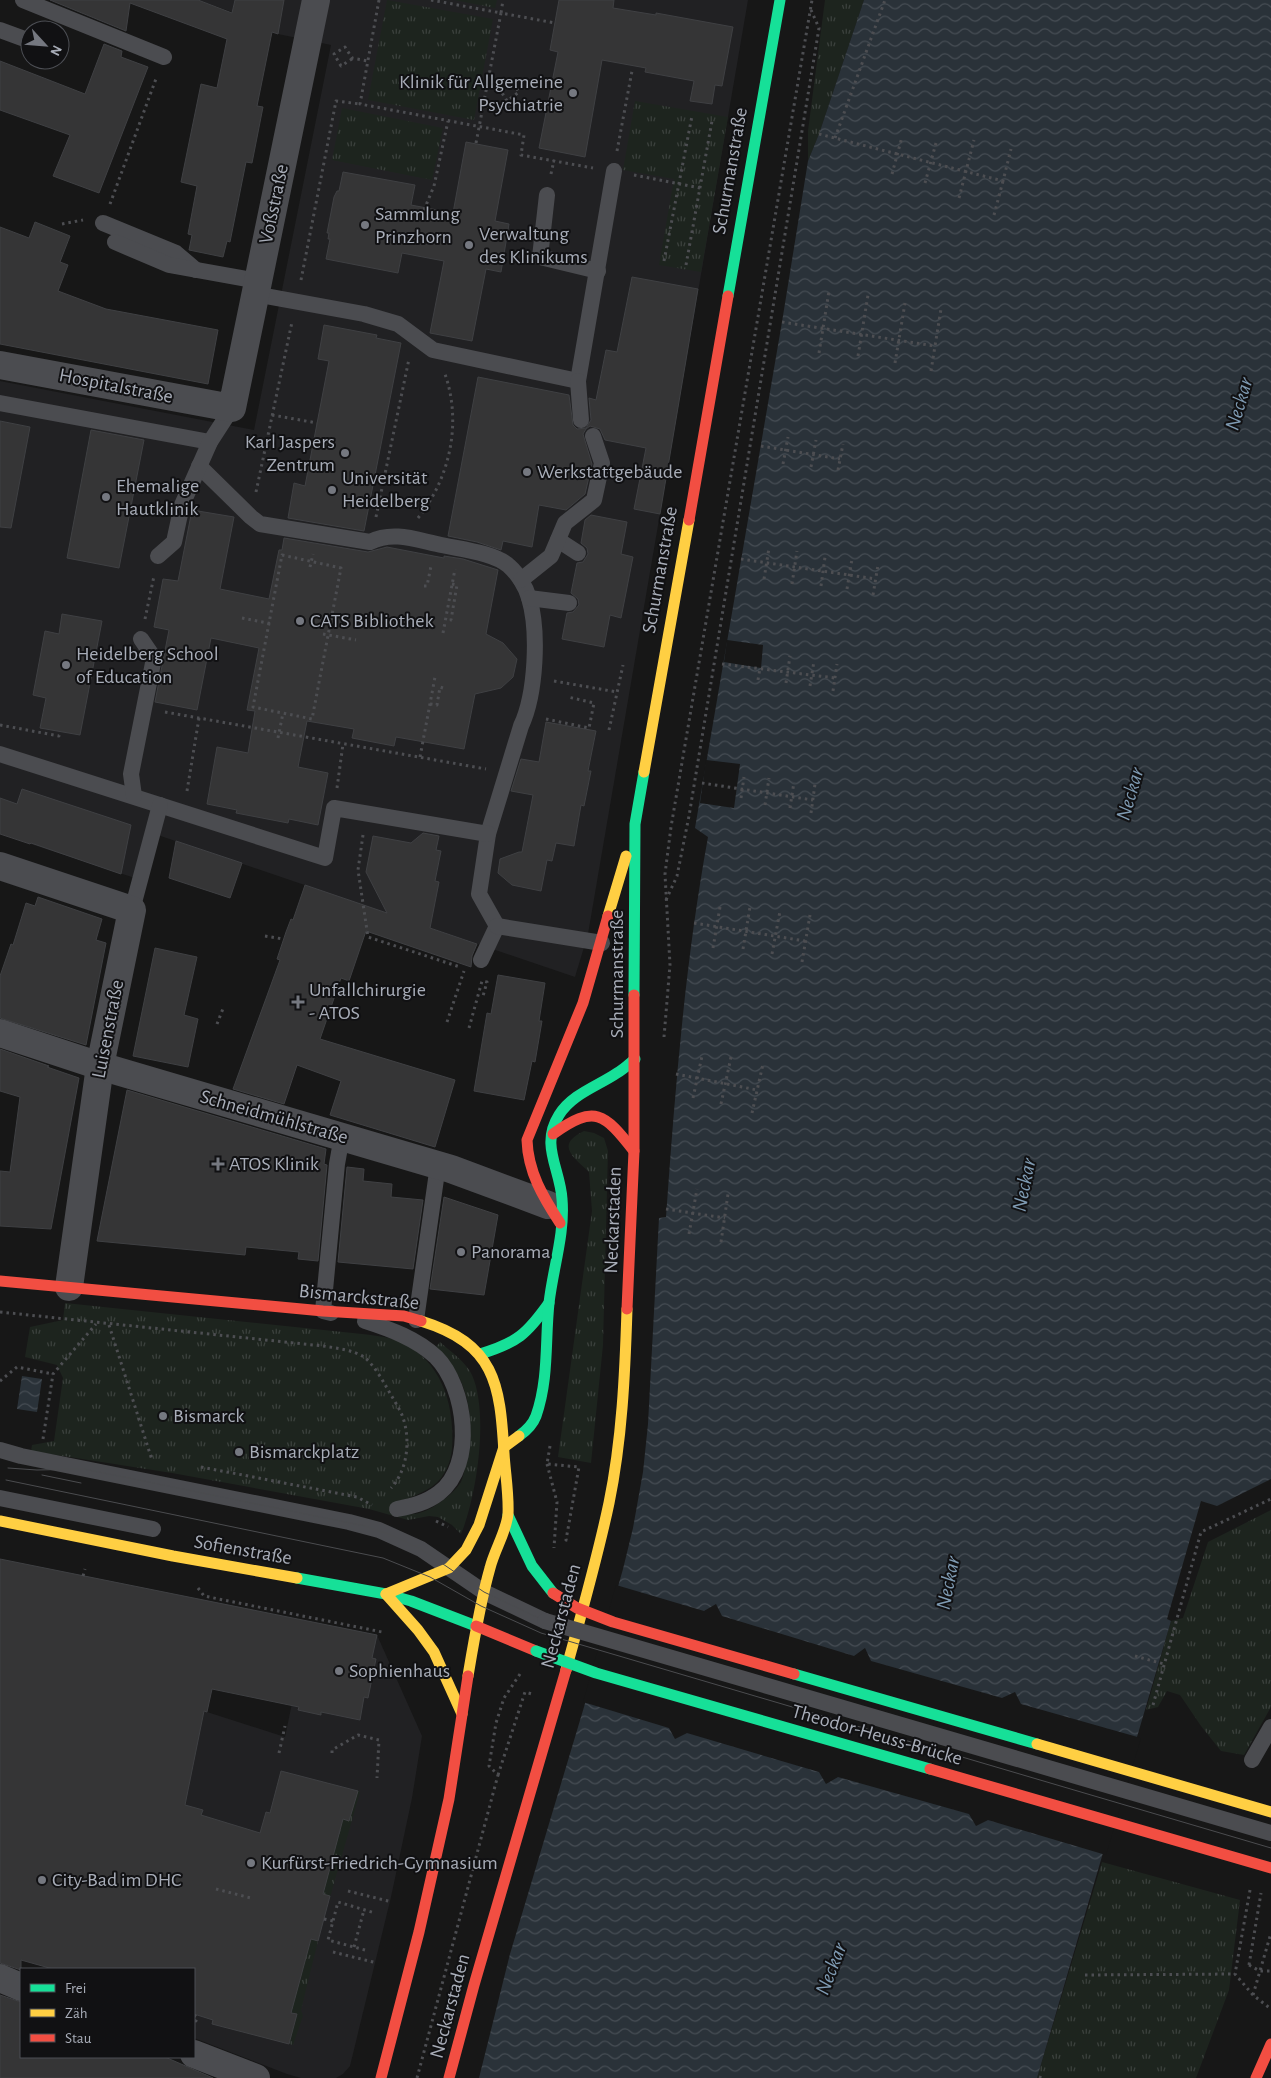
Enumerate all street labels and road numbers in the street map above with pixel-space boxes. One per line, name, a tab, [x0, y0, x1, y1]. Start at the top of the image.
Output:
street label: Schurmanstraße	[709, 106, 751, 236]
street label: Voßstraße	[256, 162, 292, 246]
street label: Hospitalstraße	[57, 365, 175, 407]
street label: Schurmanstraße	[639, 505, 681, 635]
street label: Schurmanstraße	[607, 910, 627, 1038]
street label: Luisenstraße	[89, 978, 127, 1080]
street label: Schneidmühlstraße	[198, 1086, 350, 1148]
street label: Neckarstaden	[601, 1166, 625, 1274]
street label: Bismarckstraße	[298, 1281, 420, 1313]
street label: Sofienstraße	[193, 1532, 293, 1568]
street label: Neckarstaden	[537, 1562, 585, 1670]
street label: Theodor-Heuss-Brücke	[790, 1701, 964, 1769]
street label: Neckarstaden	[426, 1952, 474, 2060]

